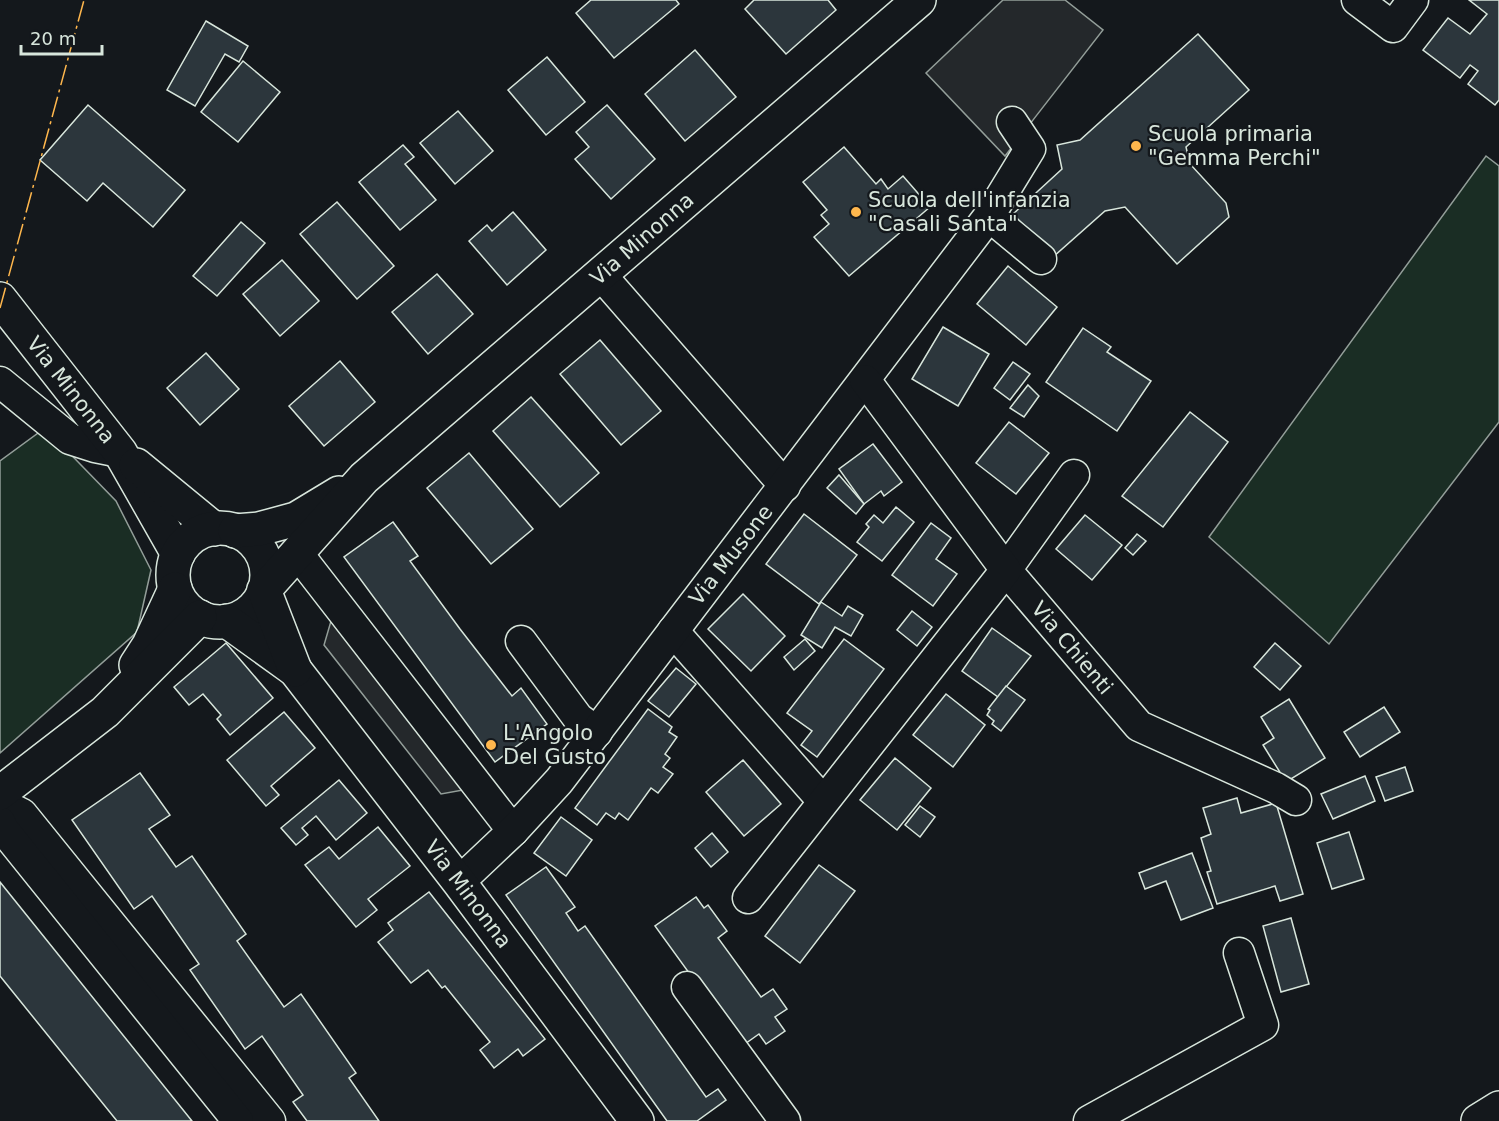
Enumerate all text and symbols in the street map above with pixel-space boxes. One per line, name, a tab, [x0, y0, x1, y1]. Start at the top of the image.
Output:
scale bar	[21, 18, 102, 56]
text: 20 m	[30, 28, 76, 49]
place label: Scuola primaria "Gemma Perchi"	[1148, 122, 1321, 170]
marker: Scuola primaria "Gemma Perchi"	[1129, 139, 1143, 153]
street label: Via Minonna	[585, 188, 699, 290]
place label: Scuola dell'infanzia "Casali Santa"	[868, 188, 1071, 236]
marker: Scuola dell'infanzia "Casali Santa"	[849, 205, 863, 219]
street label: Via Minonna	[22, 332, 120, 448]
street label: Via Musone	[684, 500, 778, 610]
street label: Via Chienti	[1026, 597, 1118, 699]
place label: L'Angolo Del Gusto	[503, 721, 606, 769]
marker: L'Angolo Del Gusto	[484, 738, 498, 752]
street label: Via Minonna	[420, 835, 516, 953]

